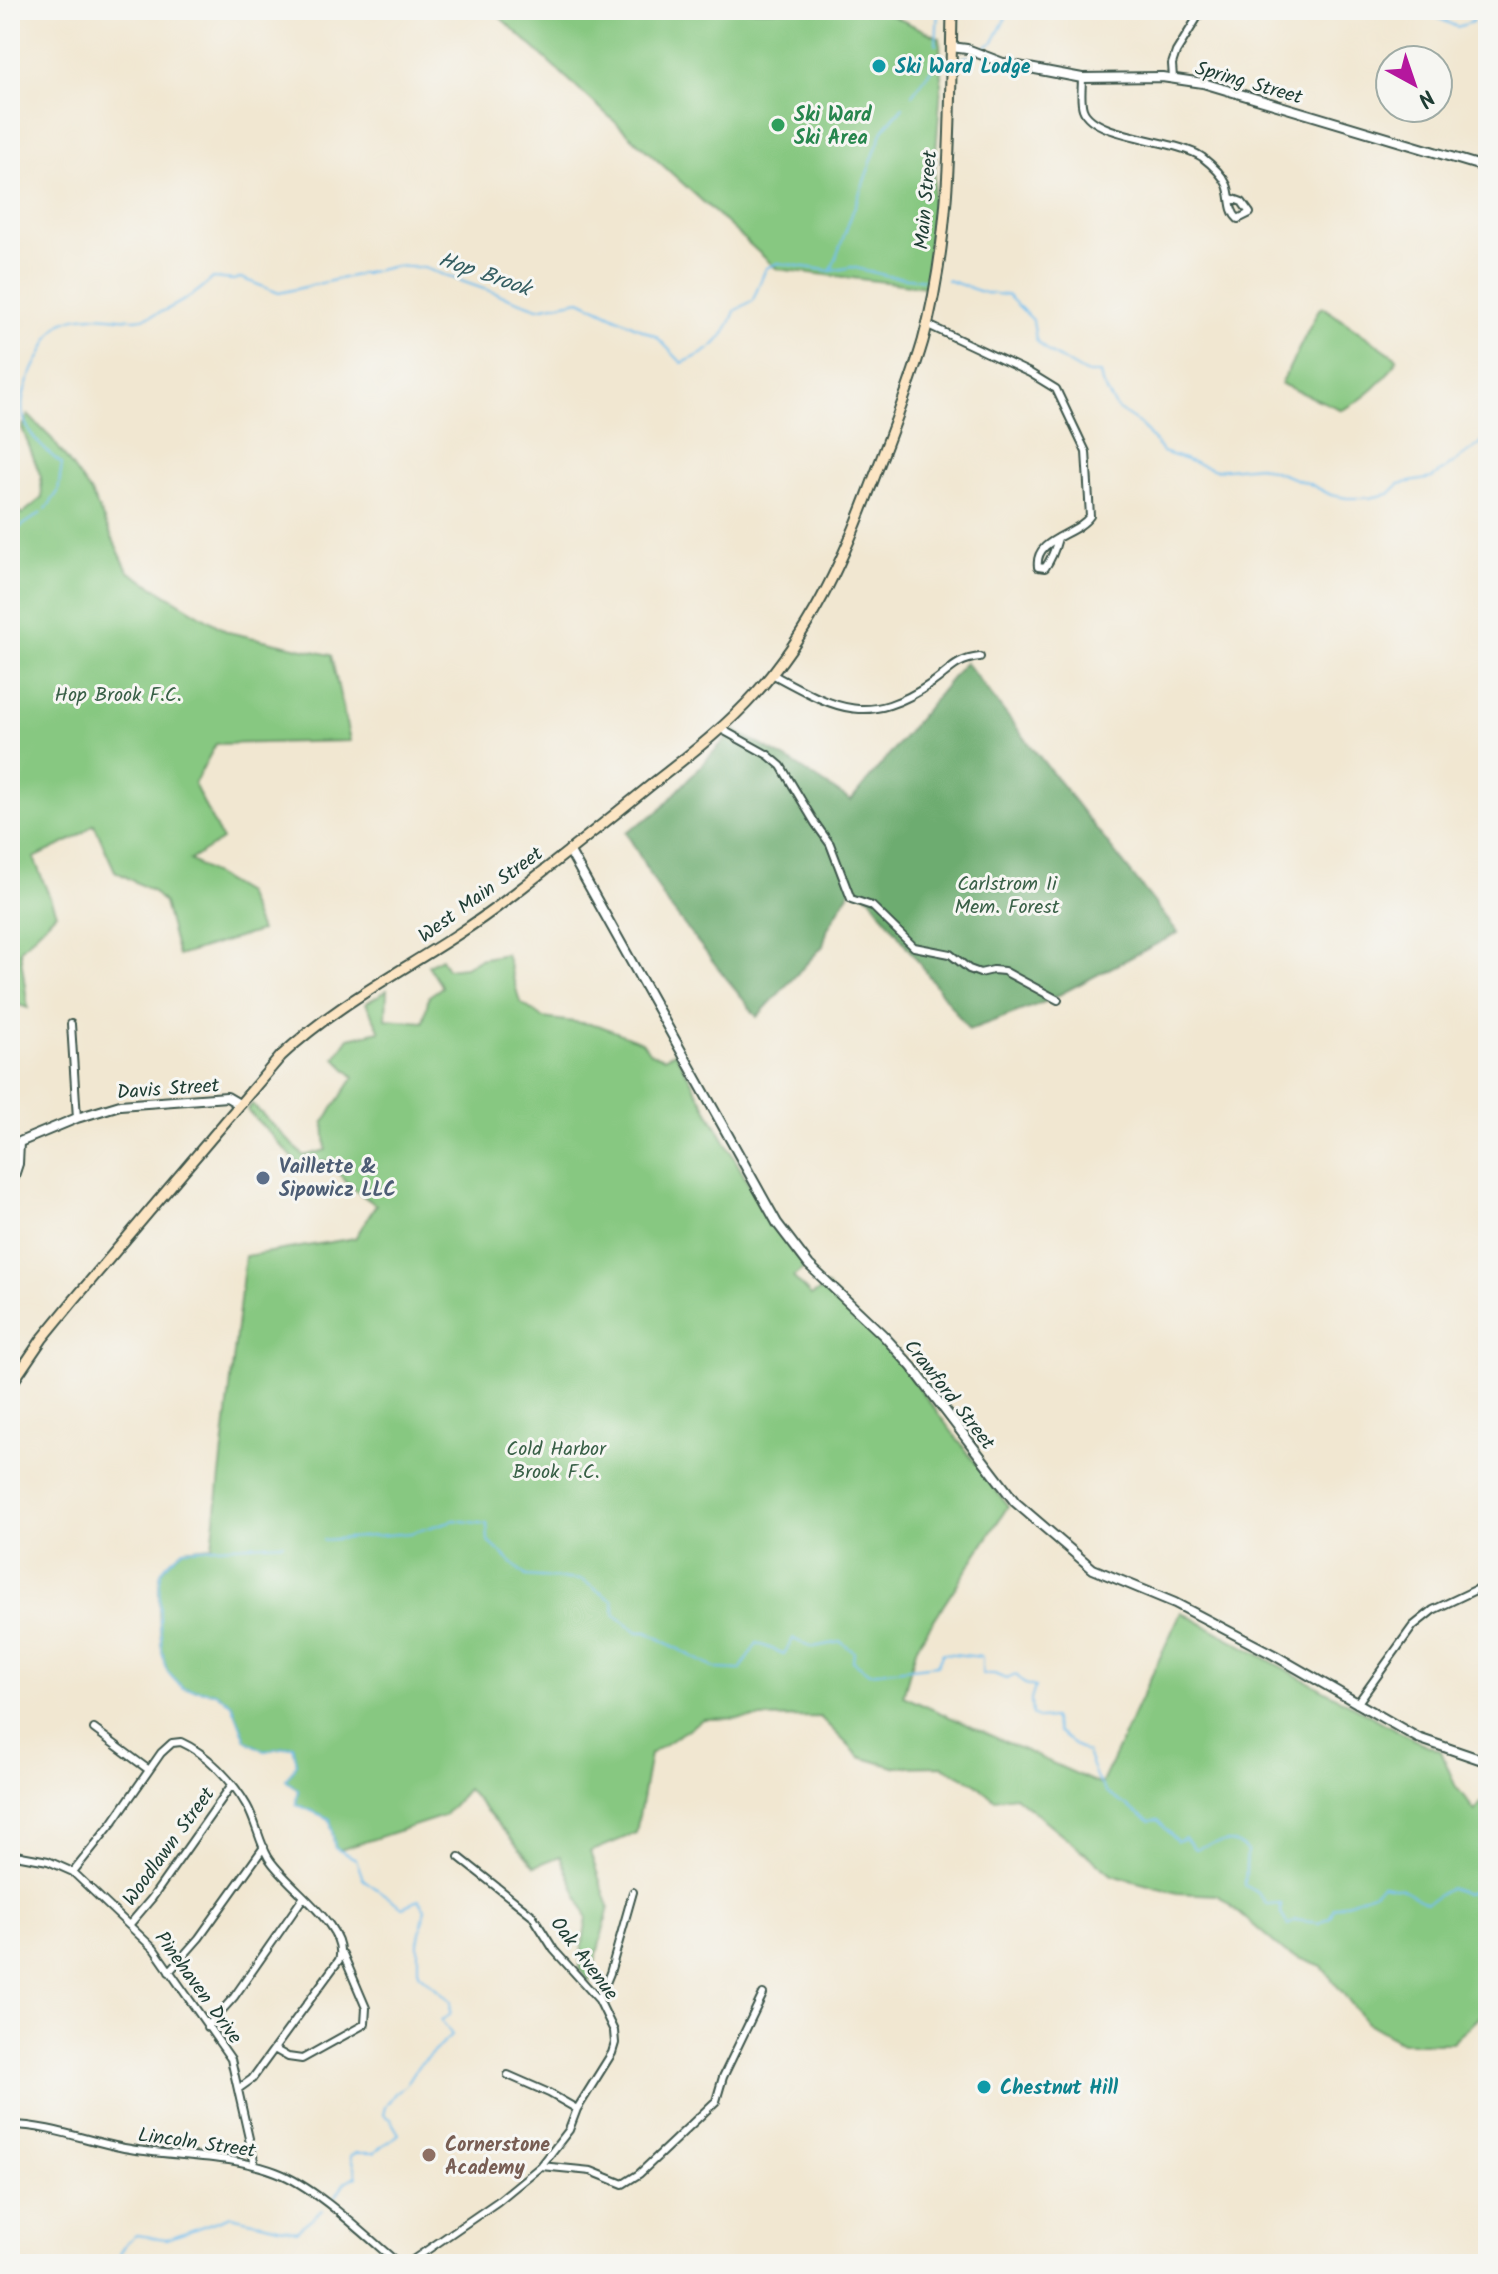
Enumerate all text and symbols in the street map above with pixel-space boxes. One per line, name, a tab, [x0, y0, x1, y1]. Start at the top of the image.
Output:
north arrow	[1374, 44, 1454, 124]
place label: Ski Ward Lodge	[895, 52, 1031, 84]
street label: Spring Street	[1191, 53, 1306, 115]
marker: Ski Ward Lodge	[870, 57, 888, 75]
text: N	[1409, 80, 1442, 115]
place label: Ski Ward Ski Area	[794, 100, 873, 155]
marker: Ski Ward Ski Area	[769, 116, 787, 134]
street label: Main Street	[907, 149, 947, 251]
water label: Hop Brook	[433, 243, 539, 309]
park label: Hop Brook F.C.	[55, 680, 181, 712]
street label: West Main Street	[412, 839, 551, 952]
park label: Carlstrom Ii Mem. Forest	[955, 869, 1060, 924]
street label: Davis Street	[116, 1070, 221, 1110]
place label: Vaillette & Sipowicz LLC	[279, 1152, 396, 1207]
marker: Vaillette & Sipowicz LLC	[254, 1169, 272, 1187]
street label: Crawford Street	[895, 1333, 1002, 1458]
park label: Cold Harbor Brook F.C.	[506, 1434, 607, 1489]
street label: Woodlawn Street	[115, 1781, 224, 1914]
street label: Oak Avenue	[541, 1910, 626, 2008]
street label: Pinehaven Drive	[145, 1925, 249, 2051]
place label: Chestnut Hill	[1000, 2073, 1119, 2105]
marker: Chestnut Hill	[975, 2078, 993, 2096]
street label: Lincoln Street	[136, 2120, 258, 2168]
place label: Cornerstone Academy	[445, 2130, 550, 2185]
marker: Cornerstone Academy	[420, 2146, 438, 2164]

